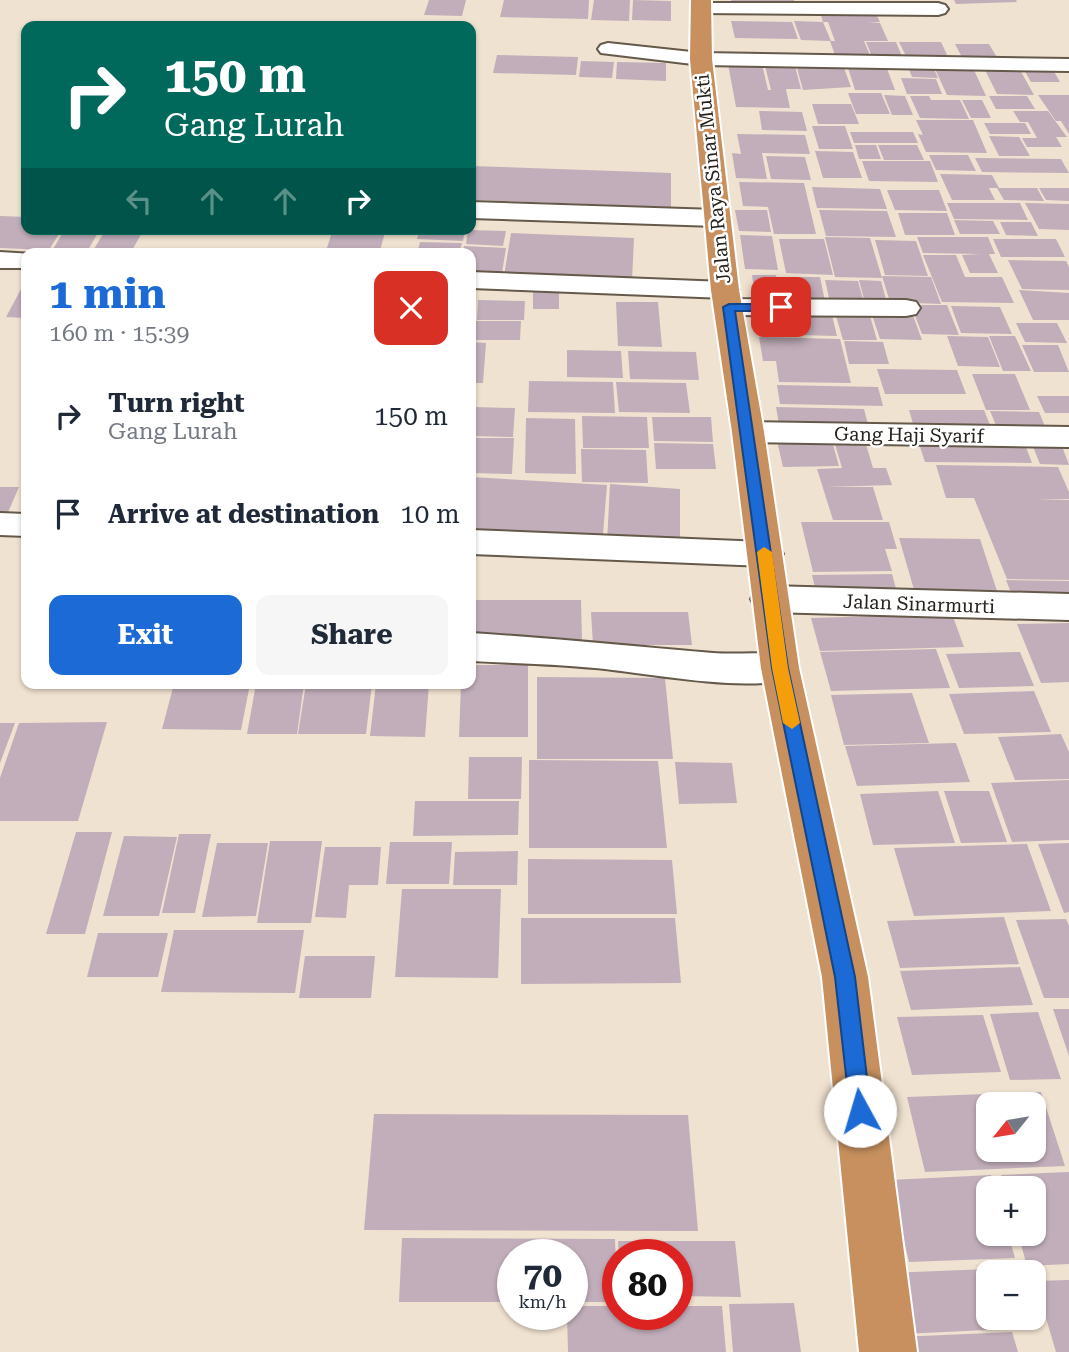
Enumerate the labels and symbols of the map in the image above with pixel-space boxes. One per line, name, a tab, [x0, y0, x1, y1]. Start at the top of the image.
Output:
street label: Jalan Raya Sinar Mukti	[691, 73, 735, 285]
pin	[751, 277, 811, 337]
street label: Gang Haji Syarif	[834, 422, 985, 448]
street label: Jalan Sinarmurti	[842, 590, 996, 618]
position arrow	[823, 1074, 897, 1148]
north arrow	[976, 1092, 1046, 1162]
speed limit sign: 80	[602, 1239, 693, 1330]

